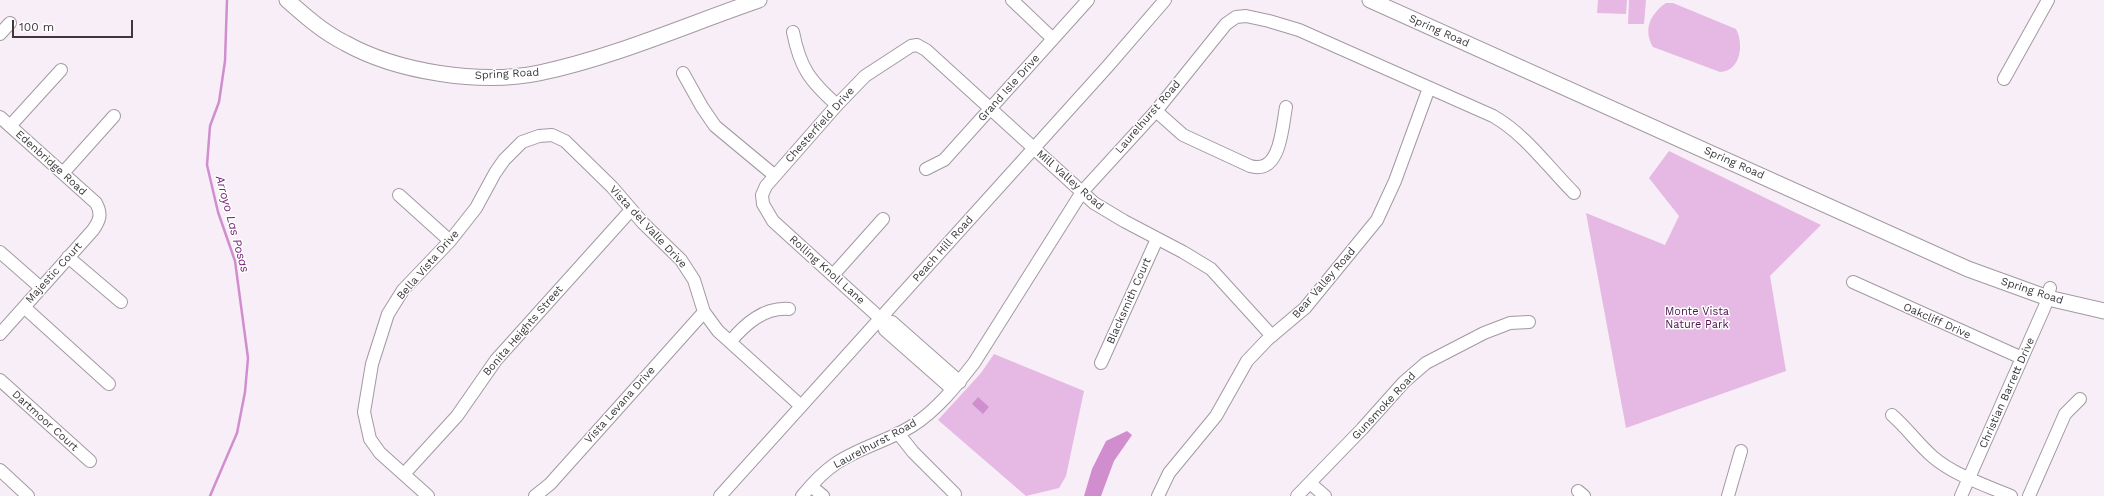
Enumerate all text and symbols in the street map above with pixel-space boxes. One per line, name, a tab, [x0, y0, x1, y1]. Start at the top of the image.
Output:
scale bar	[14, 12, 135, 38]
street label: Spring Road	[1407, 12, 1471, 50]
text: 100 m	[19, 20, 54, 34]
street label: Grand Isle Drive	[975, 52, 1043, 124]
street label: Spring Road	[474, 66, 540, 82]
street label: Laurelhurst Road	[1113, 78, 1183, 156]
street label: Chesterfield Drive	[783, 85, 857, 165]
street label: Edenbridge Road	[13, 128, 89, 198]
street label: Spring Road	[1702, 144, 1766, 182]
street label: Mill Valley Road	[1034, 147, 1106, 213]
water label: Arroyo Las Posas	[212, 174, 252, 274]
street label: Vista del Valle Drive	[606, 183, 690, 271]
street label: Peach Hill Road	[910, 213, 976, 285]
street label: Bella Vista Drive	[394, 227, 462, 303]
street label: Rolling Knoll Lane	[787, 233, 867, 307]
street label: Majestic Court	[23, 240, 85, 306]
street label: Bear Valley Road	[1290, 245, 1358, 321]
street label: Blacksmith Court	[1104, 256, 1154, 346]
street label: Spring Road	[1999, 275, 2065, 307]
street label: Bonita Heights Street	[480, 283, 566, 379]
street label: Oakcliff Drive	[1901, 300, 1973, 342]
park label: Monte Vista Nature Park	[1665, 305, 1729, 331]
street label: Christian Barrett Drive	[1977, 336, 2037, 450]
street label: Vista Levana Drive	[582, 364, 658, 446]
street label: Gunsmoke Road	[1349, 370, 1419, 442]
street label: Dartmoor Court	[9, 388, 81, 454]
street label: Laurelhurst Road	[831, 416, 919, 472]

